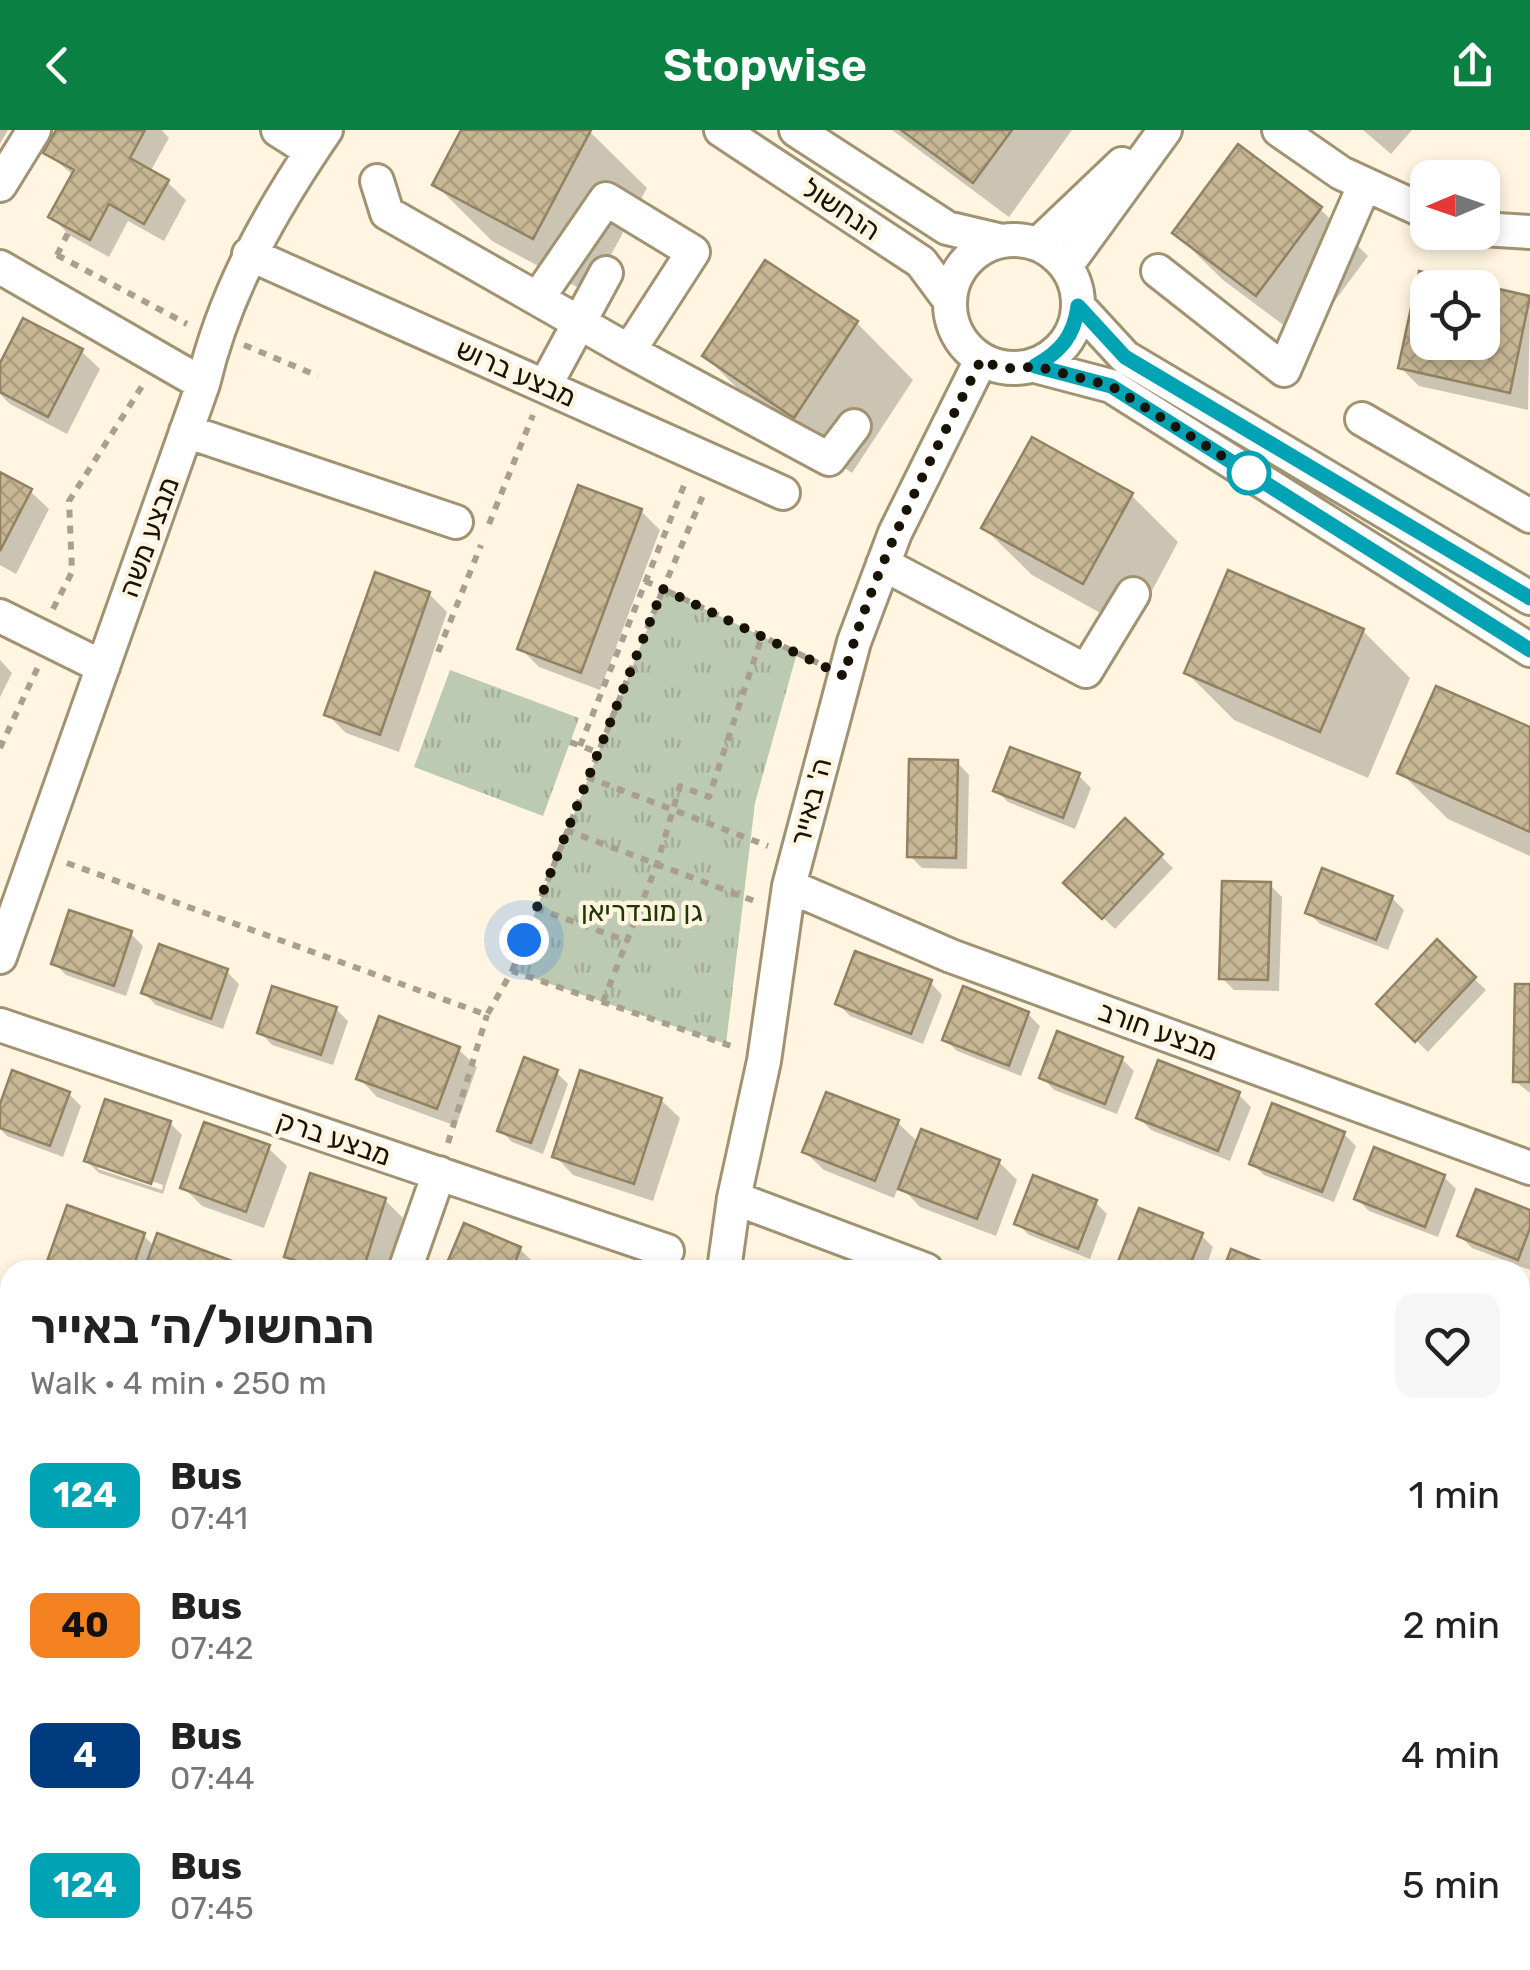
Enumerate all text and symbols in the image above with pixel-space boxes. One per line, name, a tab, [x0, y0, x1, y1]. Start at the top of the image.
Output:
icon: back	[30, 38, 85, 93]
icon: share	[1445, 38, 1500, 93]
text: Stopwise	[663, 39, 867, 92]
north arrow	[1410, 160, 1500, 250]
map controls	[1410, 160, 1500, 360]
street label: הנחשול	[795, 171, 887, 247]
button: locate	[1410, 270, 1500, 360]
street label: מבצע ברוש	[451, 332, 581, 414]
unlabelled marker	[1228, 452, 1270, 494]
street label: מבצע משה	[112, 472, 186, 602]
street label: ה' באייר	[783, 754, 839, 850]
park label: גן מונדריאן	[581, 895, 703, 928]
your location	[499, 915, 549, 965]
street label: מבצע חורב	[1094, 994, 1222, 1068]
street label: מבצע ברק	[273, 1103, 395, 1173]
button: heart	[1395, 1293, 1500, 1398]
text: הנחשול/ה׳ באייר	[30, 1298, 374, 1355]
text: Walk · 4 min · 250 m	[30, 1364, 327, 1402]
text: Bus	[170, 1453, 242, 1499]
text: 1 min	[1408, 1472, 1500, 1518]
text: 124	[53, 1474, 117, 1516]
text: 07:41	[170, 1499, 248, 1537]
text: Bus	[170, 1583, 242, 1629]
text: 2 min	[1402, 1602, 1500, 1648]
text: 40	[61, 1604, 109, 1646]
text: 07:42	[170, 1629, 254, 1667]
text: Bus	[170, 1713, 242, 1759]
text: 4 min	[1401, 1732, 1500, 1778]
text: 4	[73, 1734, 97, 1776]
text: 07:44	[170, 1759, 255, 1797]
text: Bus	[170, 1843, 242, 1889]
text: 5 min	[1402, 1862, 1500, 1908]
text: 124	[53, 1864, 117, 1906]
text: 07:45	[170, 1889, 254, 1927]

